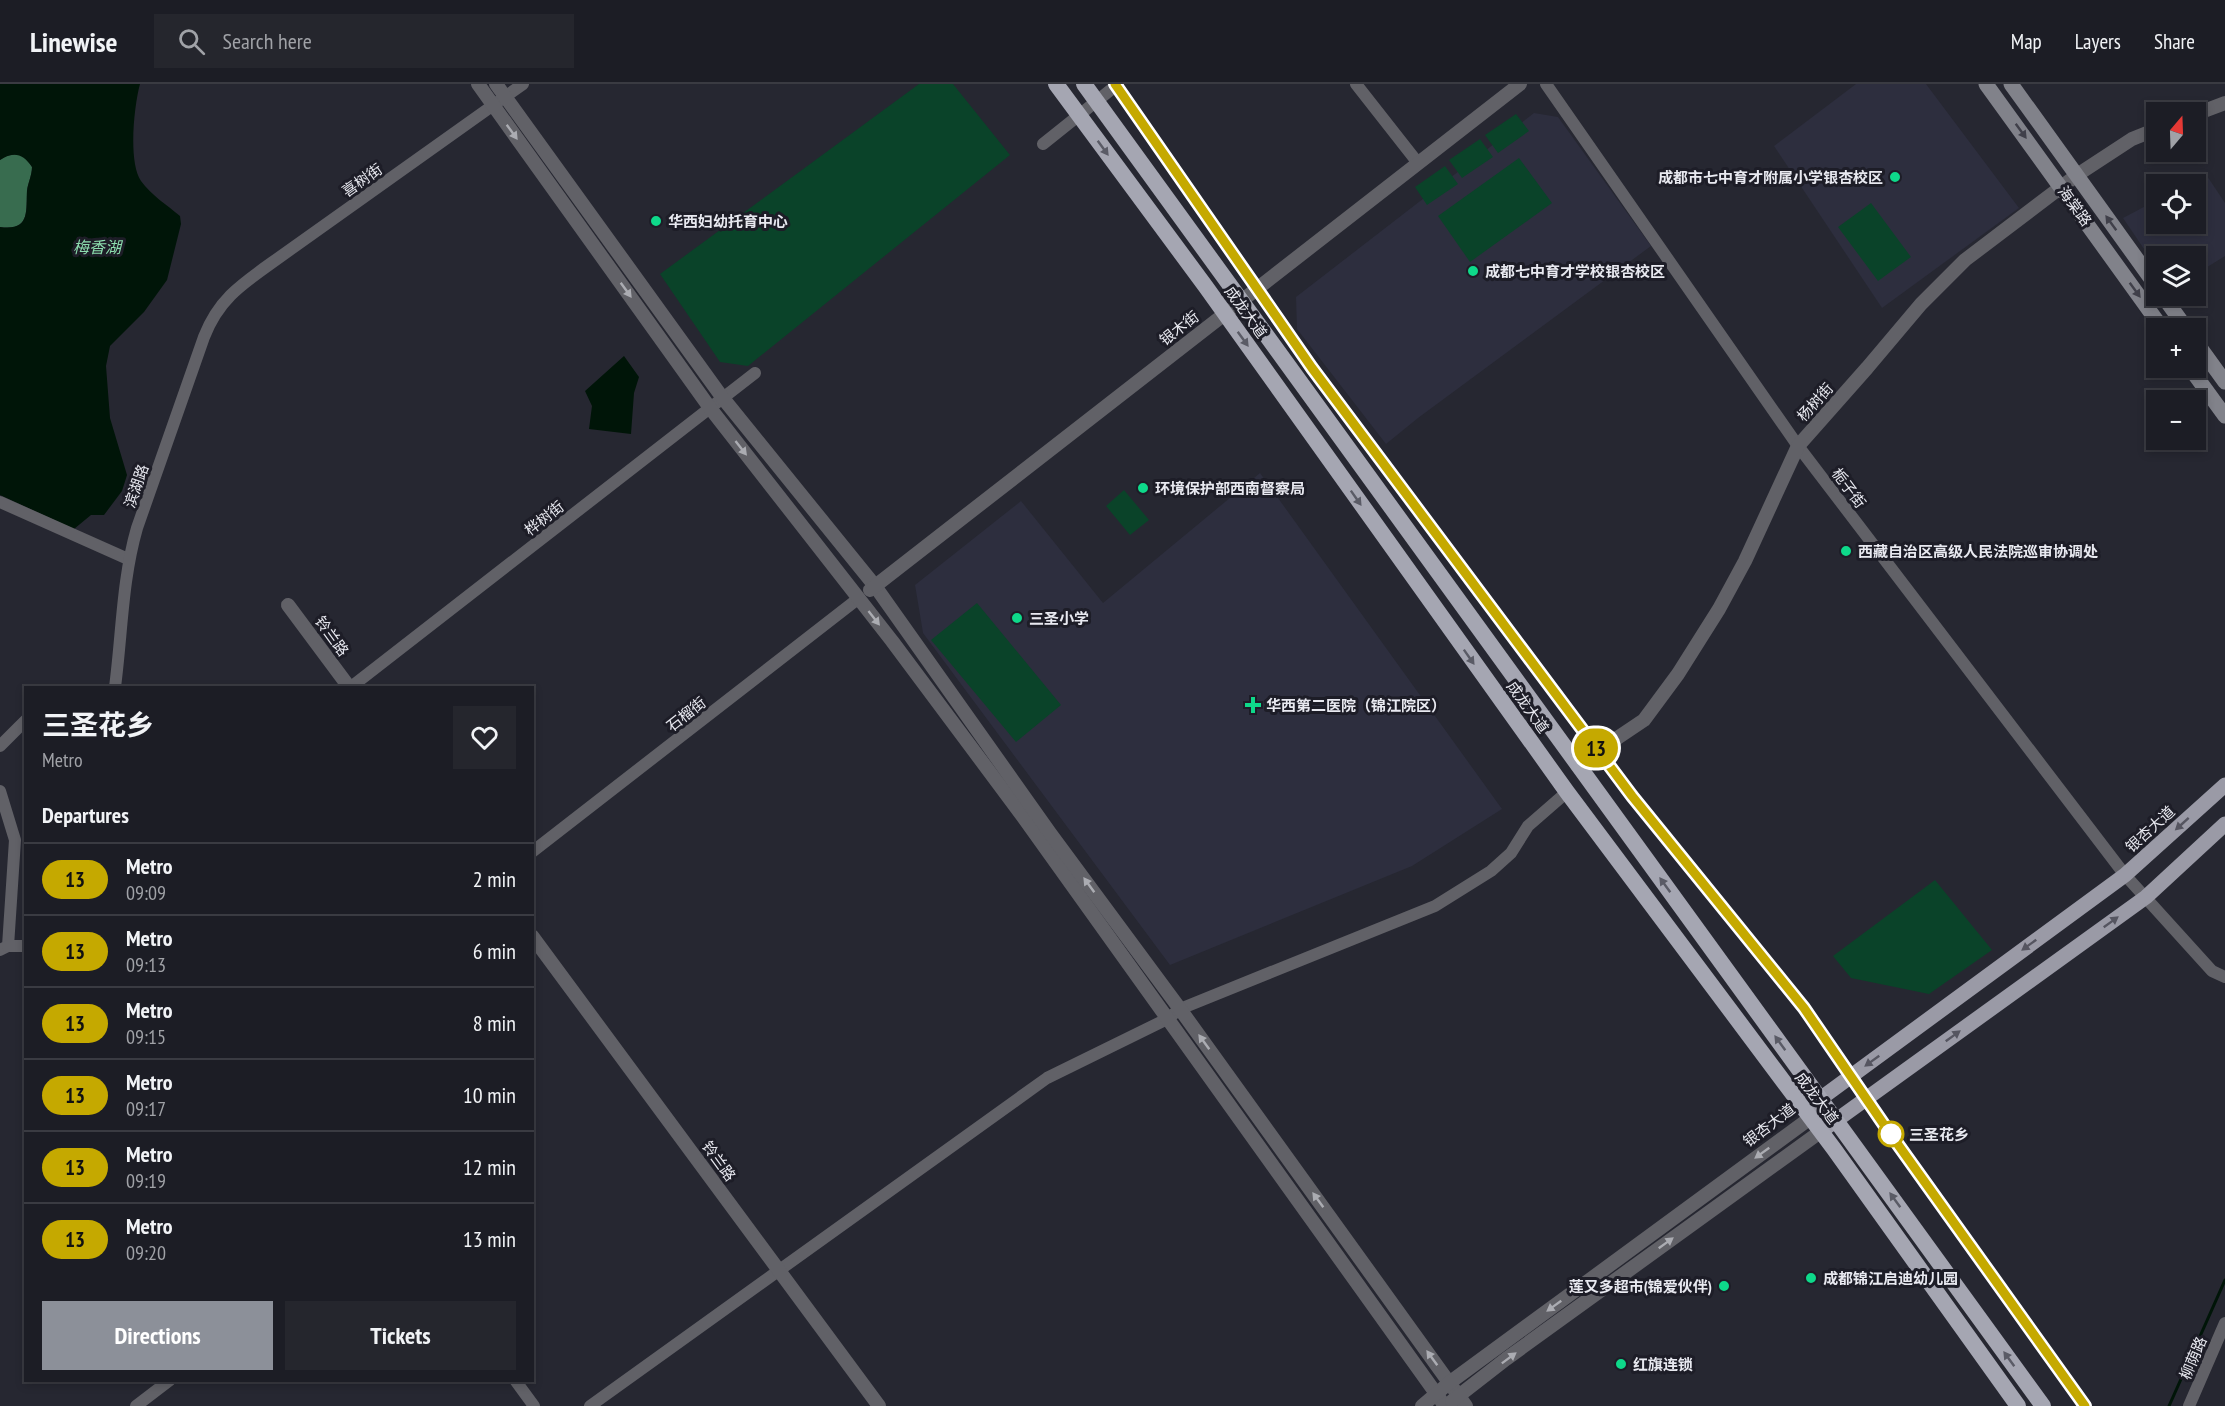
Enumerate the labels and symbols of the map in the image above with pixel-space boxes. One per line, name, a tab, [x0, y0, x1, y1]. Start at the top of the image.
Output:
north arrow	[2146, 102, 2206, 162]
one-way arrow	[506, 123, 518, 139]
one-way arrow	[2015, 123, 2027, 139]
one-way arrow	[1097, 139, 1109, 155]
street label: 喜树街	[338, 159, 386, 201]
place label: 成都市七中育才附属小学银杏校区	[1658, 168, 1883, 187]
marker: 成都市七中育才附属小学银杏校区	[1888, 170, 1902, 184]
street label: 海棠路	[2054, 182, 2096, 230]
place label: 华西妇幼托育中心	[668, 212, 788, 231]
marker: 华西妇幼托育中心	[649, 214, 663, 228]
one-way arrow	[2105, 215, 2117, 231]
water label: 梅香湖	[73, 237, 124, 257]
place label: 成都七中育才学校银杏校区	[1485, 262, 1665, 281]
marker: 成都七中育才学校银杏校区	[1466, 264, 1480, 278]
street label: 成龙大道	[1221, 282, 1271, 342]
one-way arrow	[2128, 282, 2140, 297]
one-way arrow	[619, 283, 631, 298]
street label: 银木街	[1155, 307, 1203, 349]
one-way arrow	[1237, 331, 1249, 347]
street label: 杨树街	[1793, 379, 1837, 425]
one-way arrow	[734, 440, 746, 455]
street label: 滨湖路	[120, 462, 152, 510]
street label: 栀子街	[1828, 464, 1870, 512]
place label: 环境保护部西南督察局	[1155, 479, 1305, 498]
marker: 环境保护部西南督察局	[1136, 481, 1150, 495]
one-way arrow	[1350, 490, 1361, 506]
street label: 桦树街	[520, 497, 568, 539]
place label: 西藏自治区高级人民法院巡审协调处	[1858, 542, 2098, 561]
marker: 西藏自治区高级人民法院巡审协调处	[1839, 544, 1853, 558]
place label: 三圣小学	[1029, 609, 1089, 628]
one-way arrow	[867, 610, 879, 625]
marker: 三圣小学	[1010, 611, 1024, 625]
street label: 铃兰路	[311, 612, 353, 660]
one-way arrow	[1463, 649, 1474, 665]
street label: 成龙大道	[1503, 677, 1553, 737]
street label: 石榴街	[662, 693, 710, 735]
marker: 华西第二医院（锦江院区）	[1244, 696, 1262, 714]
place label: 华西第二医院（锦江院区）	[1266, 696, 1446, 715]
line badge: 13	[1569, 728, 1623, 768]
street label: 银杏大道	[2121, 802, 2179, 856]
one-way arrow	[2174, 817, 2189, 831]
one-way arrow	[1083, 877, 1095, 892]
one-way arrow	[1659, 878, 1671, 894]
one-way arrow	[2104, 917, 2119, 929]
one-way arrow	[2022, 939, 2037, 951]
one-way arrow	[1944, 1030, 1960, 1042]
one-way arrow	[1198, 1034, 1210, 1050]
one-way arrow	[1774, 1035, 1786, 1051]
one-way arrow	[1865, 1055, 1881, 1067]
street label: 成龙大道	[1791, 1068, 1843, 1128]
street label: 银杏大道	[1739, 1099, 1799, 1151]
marker: 三圣花乡	[1878, 1121, 1904, 1147]
place label: 三圣花乡	[1909, 1125, 1969, 1144]
street label: 铃兰路	[698, 1137, 740, 1185]
one-way arrow	[1755, 1147, 1770, 1159]
one-way arrow	[1312, 1193, 1324, 1209]
one-way arrow	[1889, 1193, 1901, 1209]
one-way arrow	[1658, 1237, 1674, 1249]
place label: 成都锦江启迪幼儿园	[1823, 1269, 1958, 1288]
marker: 成都锦江启迪幼儿园	[1804, 1271, 1818, 1285]
place label: 莲又多超市(锦爱伙伴)	[1569, 1277, 1712, 1296]
marker: 莲又多超市(锦爱伙伴)	[1717, 1279, 1731, 1293]
one-way arrow	[1547, 1300, 1563, 1312]
street label: 柳荫路	[2175, 1334, 2211, 1382]
one-way arrow	[1426, 1351, 1438, 1367]
one-way arrow	[2003, 1351, 2015, 1367]
one-way arrow	[1501, 1352, 1516, 1364]
place label: 红旗连锁	[1633, 1355, 1693, 1374]
marker: 红旗连锁	[1614, 1357, 1628, 1371]

